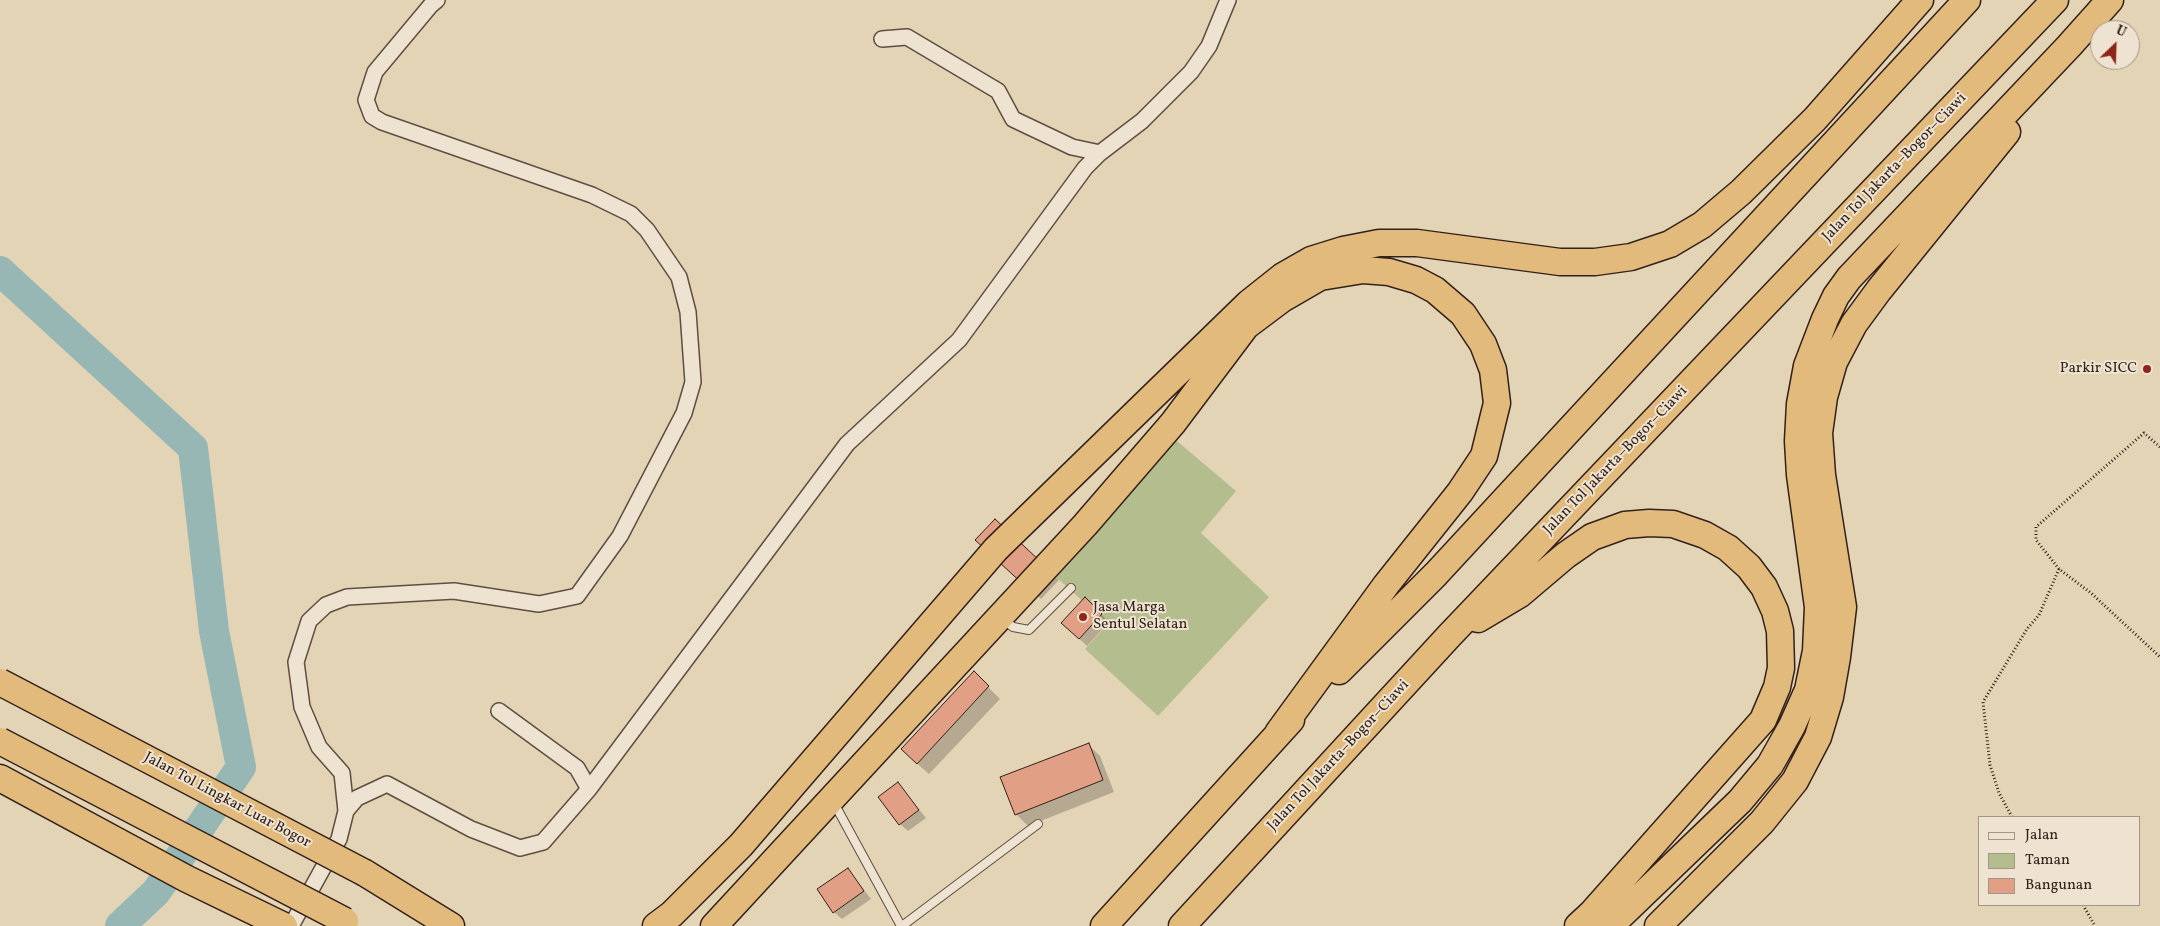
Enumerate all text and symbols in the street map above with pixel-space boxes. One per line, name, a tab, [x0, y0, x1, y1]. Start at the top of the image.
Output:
north arrow	[2090, 20, 2140, 70]
text: U	[2113, 21, 2129, 42]
street label: Jalan Tol Jakarta–Bogor–Ciawi	[1819, 90, 1971, 246]
place label: Parkir SICC	[2060, 360, 2137, 378]
marker: Parkir SICC	[2141, 363, 2153, 375]
street label: Jalan Tol Jakarta–Bogor–Ciawi	[1540, 383, 1692, 539]
place label: Jasa Marga Sentul Selatan	[1093, 599, 1187, 634]
marker: Jasa Marga Sentul Selatan	[1077, 611, 1089, 623]
street label: Jalan Tol Jakarta–Bogor–Ciawi	[1264, 677, 1414, 835]
street label: Jalan Tol Lingkar Luar Bogor	[140, 749, 314, 853]
legend	[1978, 816, 2140, 906]
text: Jalan	[2025, 825, 2058, 846]
text: Taman	[2025, 850, 2070, 871]
text: Bangunan	[2025, 875, 2092, 896]

